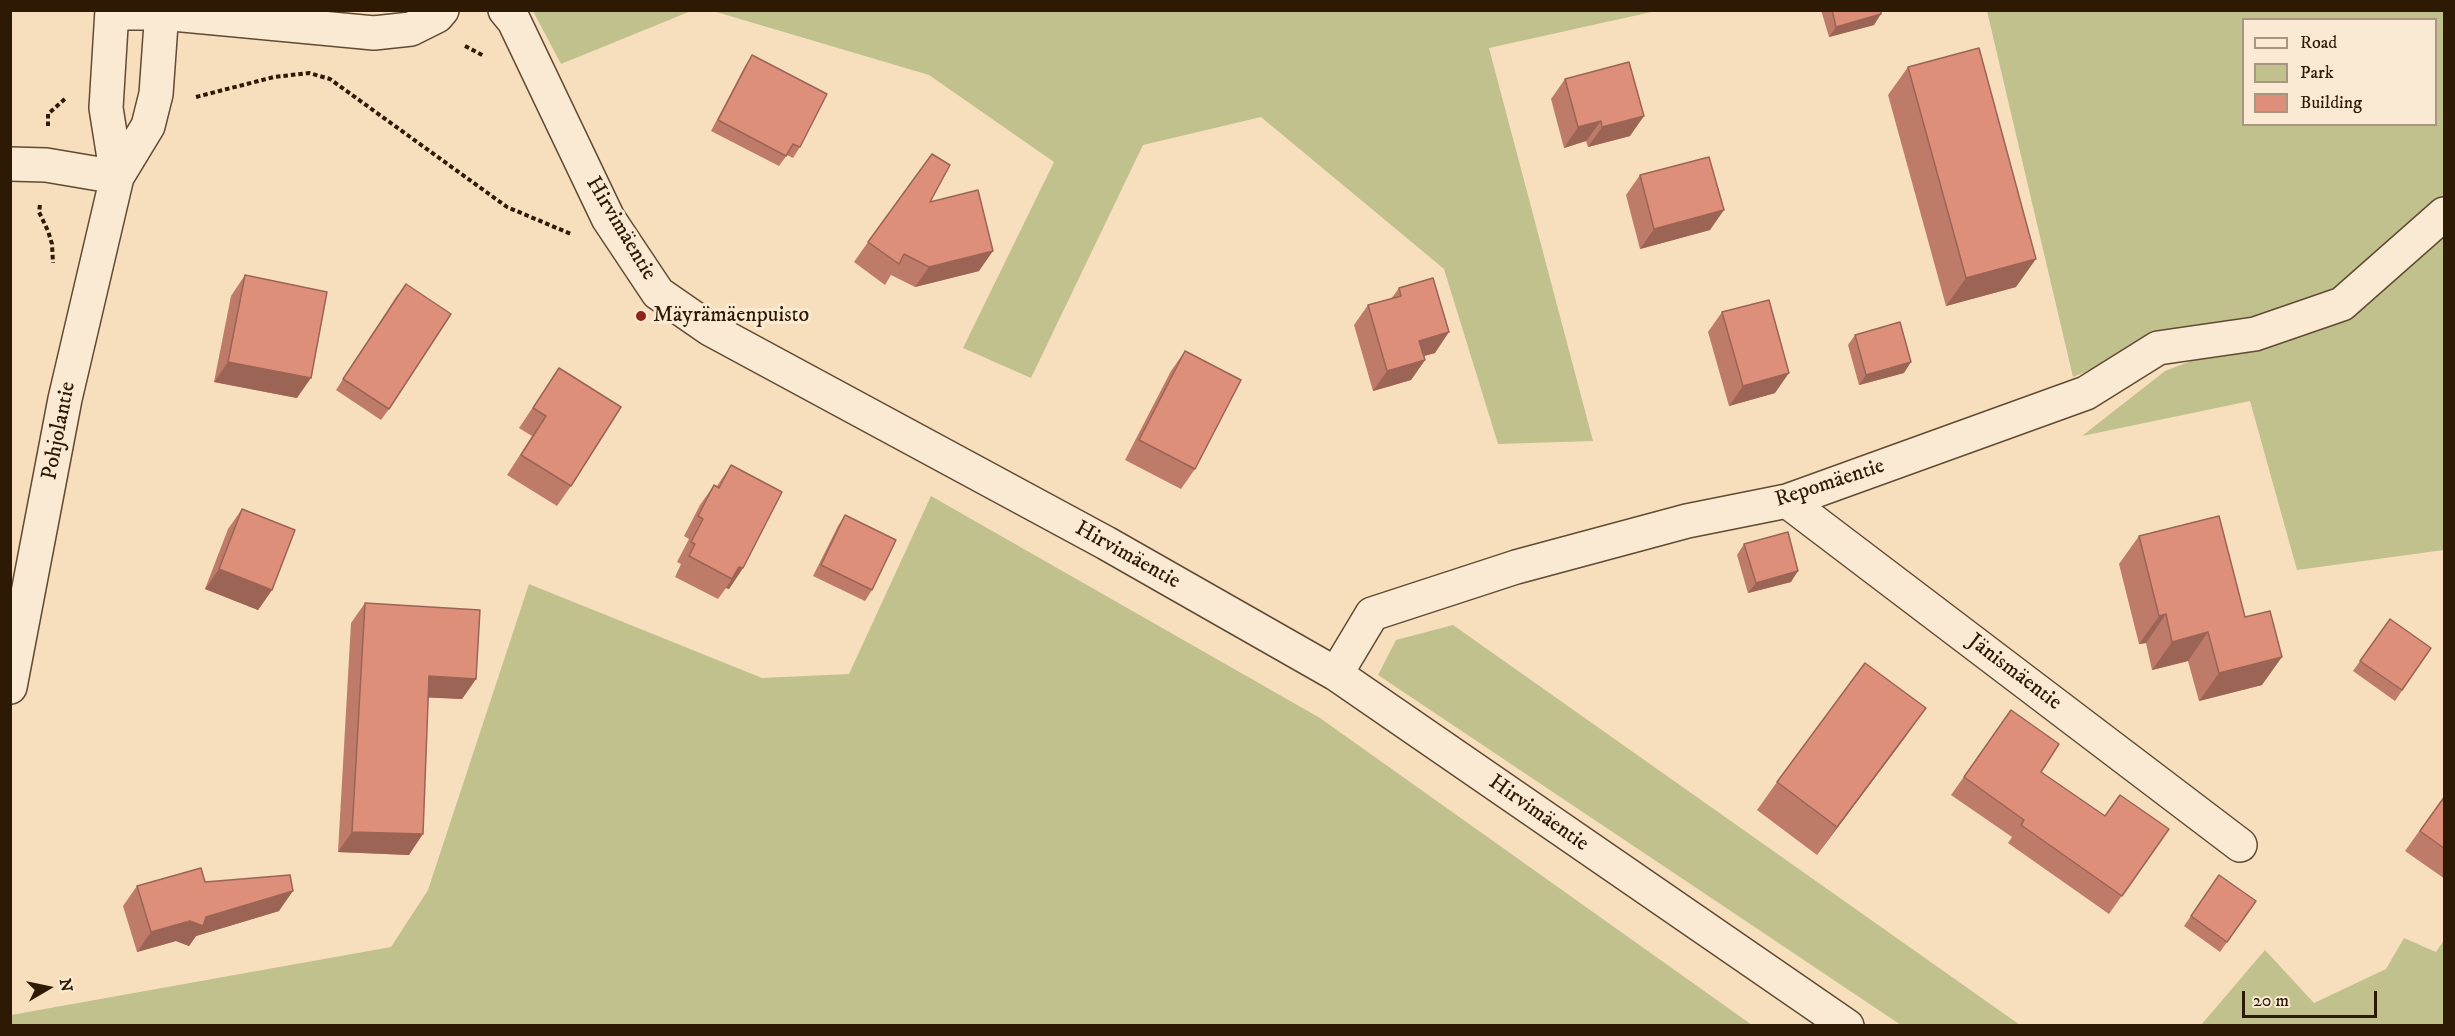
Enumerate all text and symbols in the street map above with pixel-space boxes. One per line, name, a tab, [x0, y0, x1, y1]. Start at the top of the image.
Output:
legend	[2242, 18, 2437, 126]
text: Road	[2300, 32, 2337, 54]
text: Park	[2300, 62, 2334, 84]
text: Building	[2300, 92, 2362, 114]
street label: Hirvimäentie	[579, 172, 661, 286]
place label: Mäyrämäenpuisto	[653, 303, 809, 329]
marker: Mäyrämäenpuisto	[634, 309, 648, 323]
street label: Pohjolantie	[38, 380, 82, 482]
street label: Repomäentie	[1772, 454, 1888, 514]
street label: Hirvimäentie	[1070, 516, 1184, 596]
street label: Jänismäentie	[1962, 629, 2066, 717]
street label: Hirvimäentie	[1483, 770, 1593, 858]
north arrow	[18, 958, 78, 1018]
text: N	[55, 977, 77, 993]
scale bar	[2245, 979, 2380, 1017]
text: 20 m	[2253, 990, 2289, 1012]

